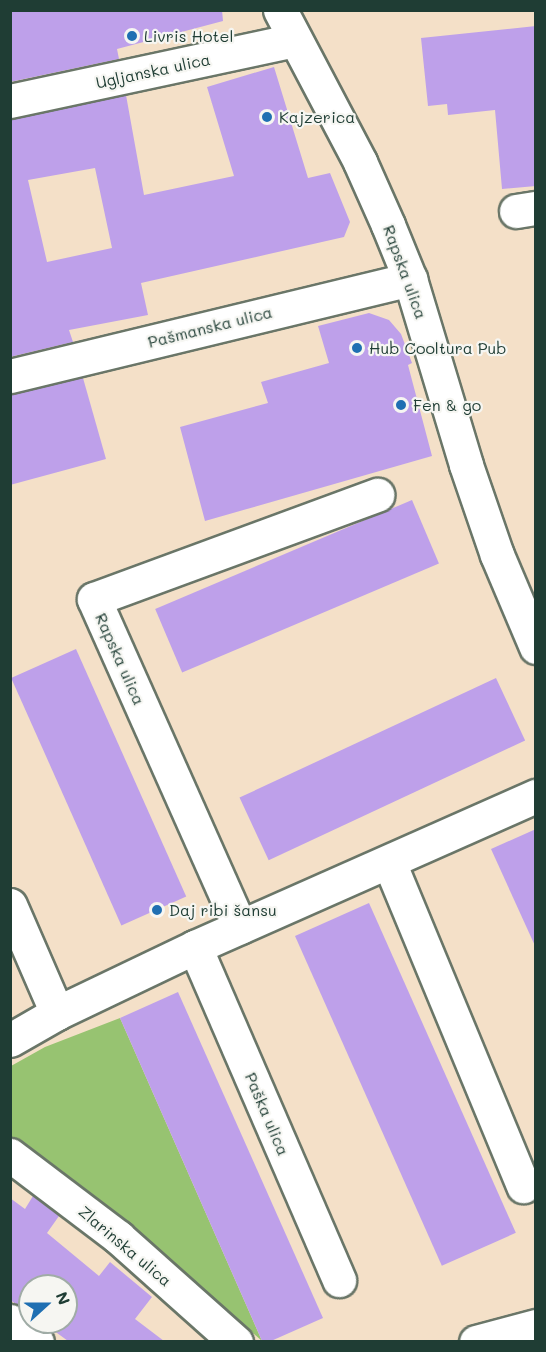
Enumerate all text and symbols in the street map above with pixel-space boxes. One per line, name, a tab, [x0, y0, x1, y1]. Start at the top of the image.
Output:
place label: Livris Hotel	[144, 26, 233, 46]
marker: Livris Hotel	[125, 29, 139, 43]
street label: Ugljanska ulica	[94, 49, 212, 93]
place label: Kajzerica	[279, 107, 355, 127]
marker: Kajzerica	[260, 110, 274, 124]
street label: Rapska ulica	[379, 222, 431, 322]
street label: Pašmanska ulica	[146, 302, 274, 352]
place label: Hub Cooltura Pub	[369, 338, 507, 358]
marker: Hub Cooltura Pub	[350, 341, 364, 355]
place label: Fen & go	[413, 395, 481, 415]
marker: Fen & go	[394, 398, 408, 412]
street label: Rapska ulica	[91, 610, 149, 708]
place label: Daj ribi šansu	[169, 900, 277, 920]
marker: Daj ribi šansu	[150, 903, 164, 917]
street label: Paška ulica	[241, 1070, 293, 1158]
street label: Zlarinska ulica	[75, 1202, 175, 1290]
north arrow	[18, 1274, 78, 1334]
text: N	[51, 1289, 75, 1308]

